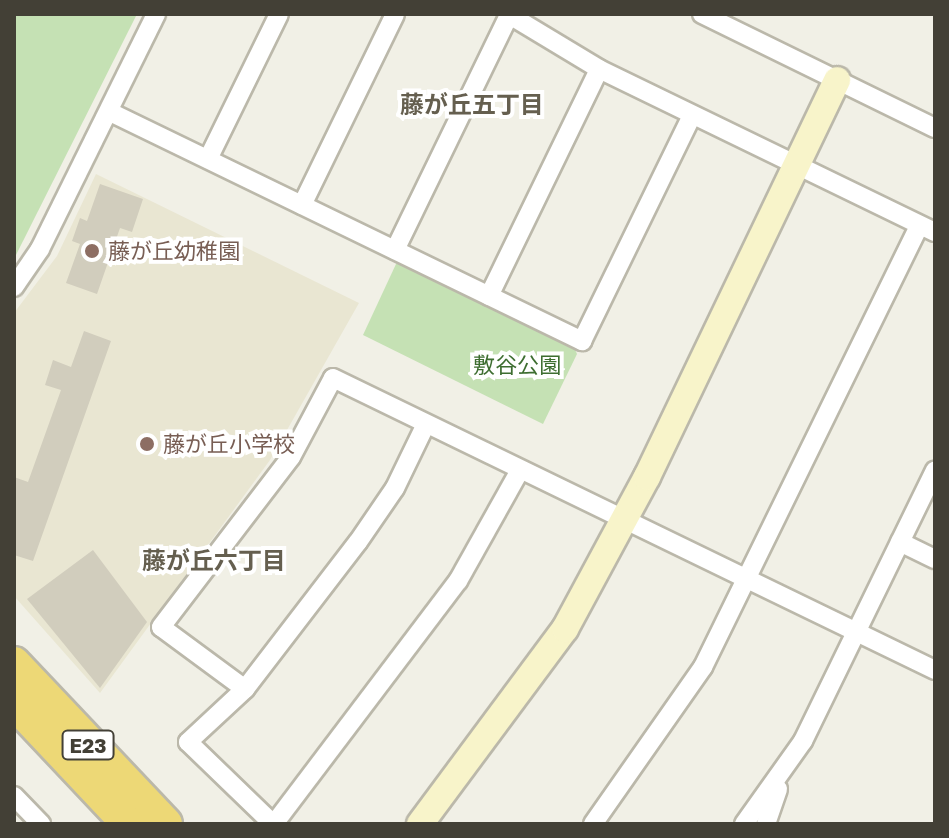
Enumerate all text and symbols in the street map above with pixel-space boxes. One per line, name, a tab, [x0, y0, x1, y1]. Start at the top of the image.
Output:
district label: 藤が丘五丁目	[400, 90, 544, 118]
place label: 藤が丘幼稚園	[108, 238, 240, 264]
marker: 藤が丘幼稚園	[83, 242, 101, 260]
park label: 敷谷公園	[473, 352, 561, 378]
place label: 藤が丘小学校	[163, 431, 295, 457]
marker: 藤が丘小学校	[138, 435, 156, 453]
district label: 藤が丘六丁目	[142, 546, 286, 574]
road number: E23	[60, 729, 116, 761]

